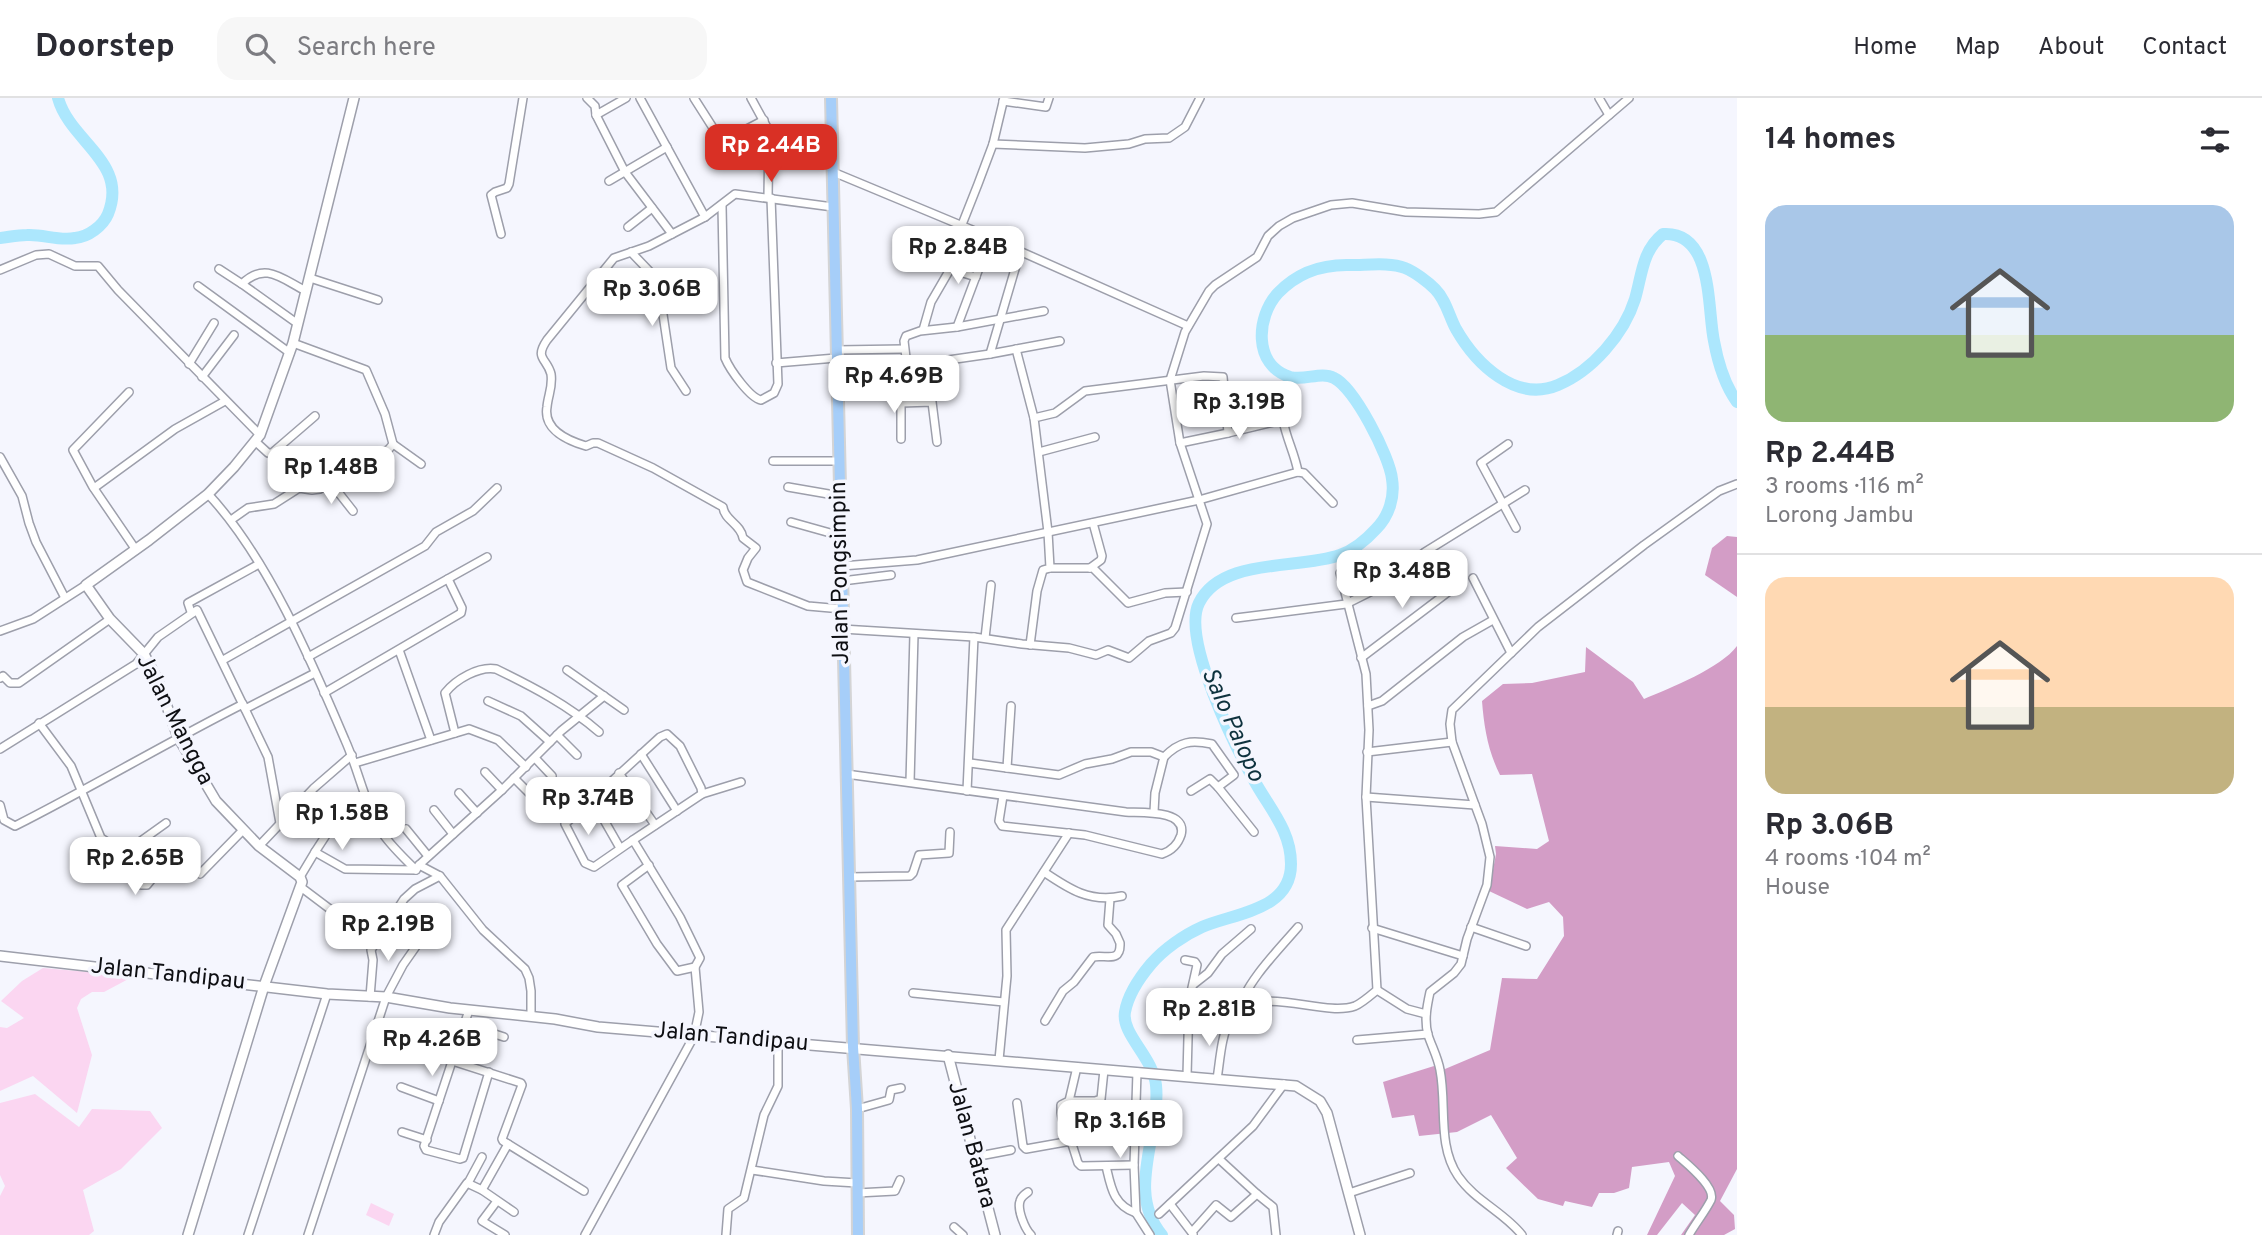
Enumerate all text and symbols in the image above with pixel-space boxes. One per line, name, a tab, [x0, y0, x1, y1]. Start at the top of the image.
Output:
search box	[217, 17, 707, 80]
text: Doorstep	[35, 27, 175, 69]
icon: search	[241, 29, 279, 67]
text: Search here	[297, 32, 436, 65]
text: Home	[1853, 33, 1917, 63]
text: Map	[1955, 33, 2000, 63]
text: About	[2038, 33, 2104, 63]
text: Contact	[2142, 33, 2227, 63]
icon: filters	[2196, 121, 2234, 159]
text: 14 homes	[1765, 122, 1896, 159]
pin: Rp 2.44B	[699, 125, 843, 184]
text: Rp 2.44B	[721, 132, 821, 161]
pin: Rp 2.84B	[886, 226, 1030, 286]
text: Rp 2.84B	[908, 234, 1008, 263]
icon: home	[1937, 250, 2063, 376]
pin: Rp 3.06B	[580, 268, 724, 328]
text: Rp 3.06B	[603, 276, 701, 305]
pin: Rp 4.69B	[822, 356, 966, 415]
text: Rp 4.69B	[844, 363, 944, 392]
pin: Rp 3.19B	[1167, 382, 1311, 441]
text: Rp 3.19B	[1193, 389, 1285, 418]
text: Rp 2.44B	[1765, 436, 1895, 473]
pin: Rp 1.48B	[259, 446, 403, 506]
text: Rp 1.48B	[284, 454, 378, 483]
text: 3 rooms · 116 m²	[1765, 473, 1924, 502]
street label: Jalan Pongsimpin	[825, 481, 857, 665]
text: Lorong Jambu	[1765, 502, 1914, 531]
pin: Rp 3.48B	[1330, 550, 1474, 610]
text: Rp 3.48B	[1353, 558, 1451, 587]
icon: home	[1937, 622, 2063, 748]
street label: Jalan Mangga	[129, 650, 219, 790]
water label: Salo Palopo	[1194, 663, 1270, 787]
pin: Rp 3.74B	[516, 778, 660, 837]
text: Rp 3.74B	[542, 785, 634, 814]
pin: Rp 1.58B	[270, 792, 414, 852]
text: Rp 1.58B	[295, 800, 389, 829]
text: Rp 3.06B	[1765, 808, 1894, 845]
pin: Rp 2.65B	[63, 838, 207, 897]
text: Rp 2.65B	[86, 845, 184, 874]
text: 4 rooms · 104 m²	[1765, 845, 1931, 874]
text: House	[1765, 874, 1830, 903]
pin: Rp 2.19B	[316, 904, 460, 963]
text: Rp 2.19B	[341, 911, 435, 940]
street label: Jalan Tandipau	[89, 952, 247, 998]
pin: Rp 2.81B	[1137, 988, 1281, 1048]
text: Rp 2.81B	[1162, 996, 1256, 1025]
street label: Jalan Tandipau	[652, 1017, 810, 1059]
pin: Rp 4.26B	[360, 1018, 504, 1078]
text: Rp 4.26B	[382, 1026, 482, 1055]
street label: Jalan Batara	[940, 1078, 1002, 1212]
pin: Rp 3.16B	[1048, 1100, 1192, 1160]
text: Rp 3.16B	[1074, 1108, 1166, 1137]

